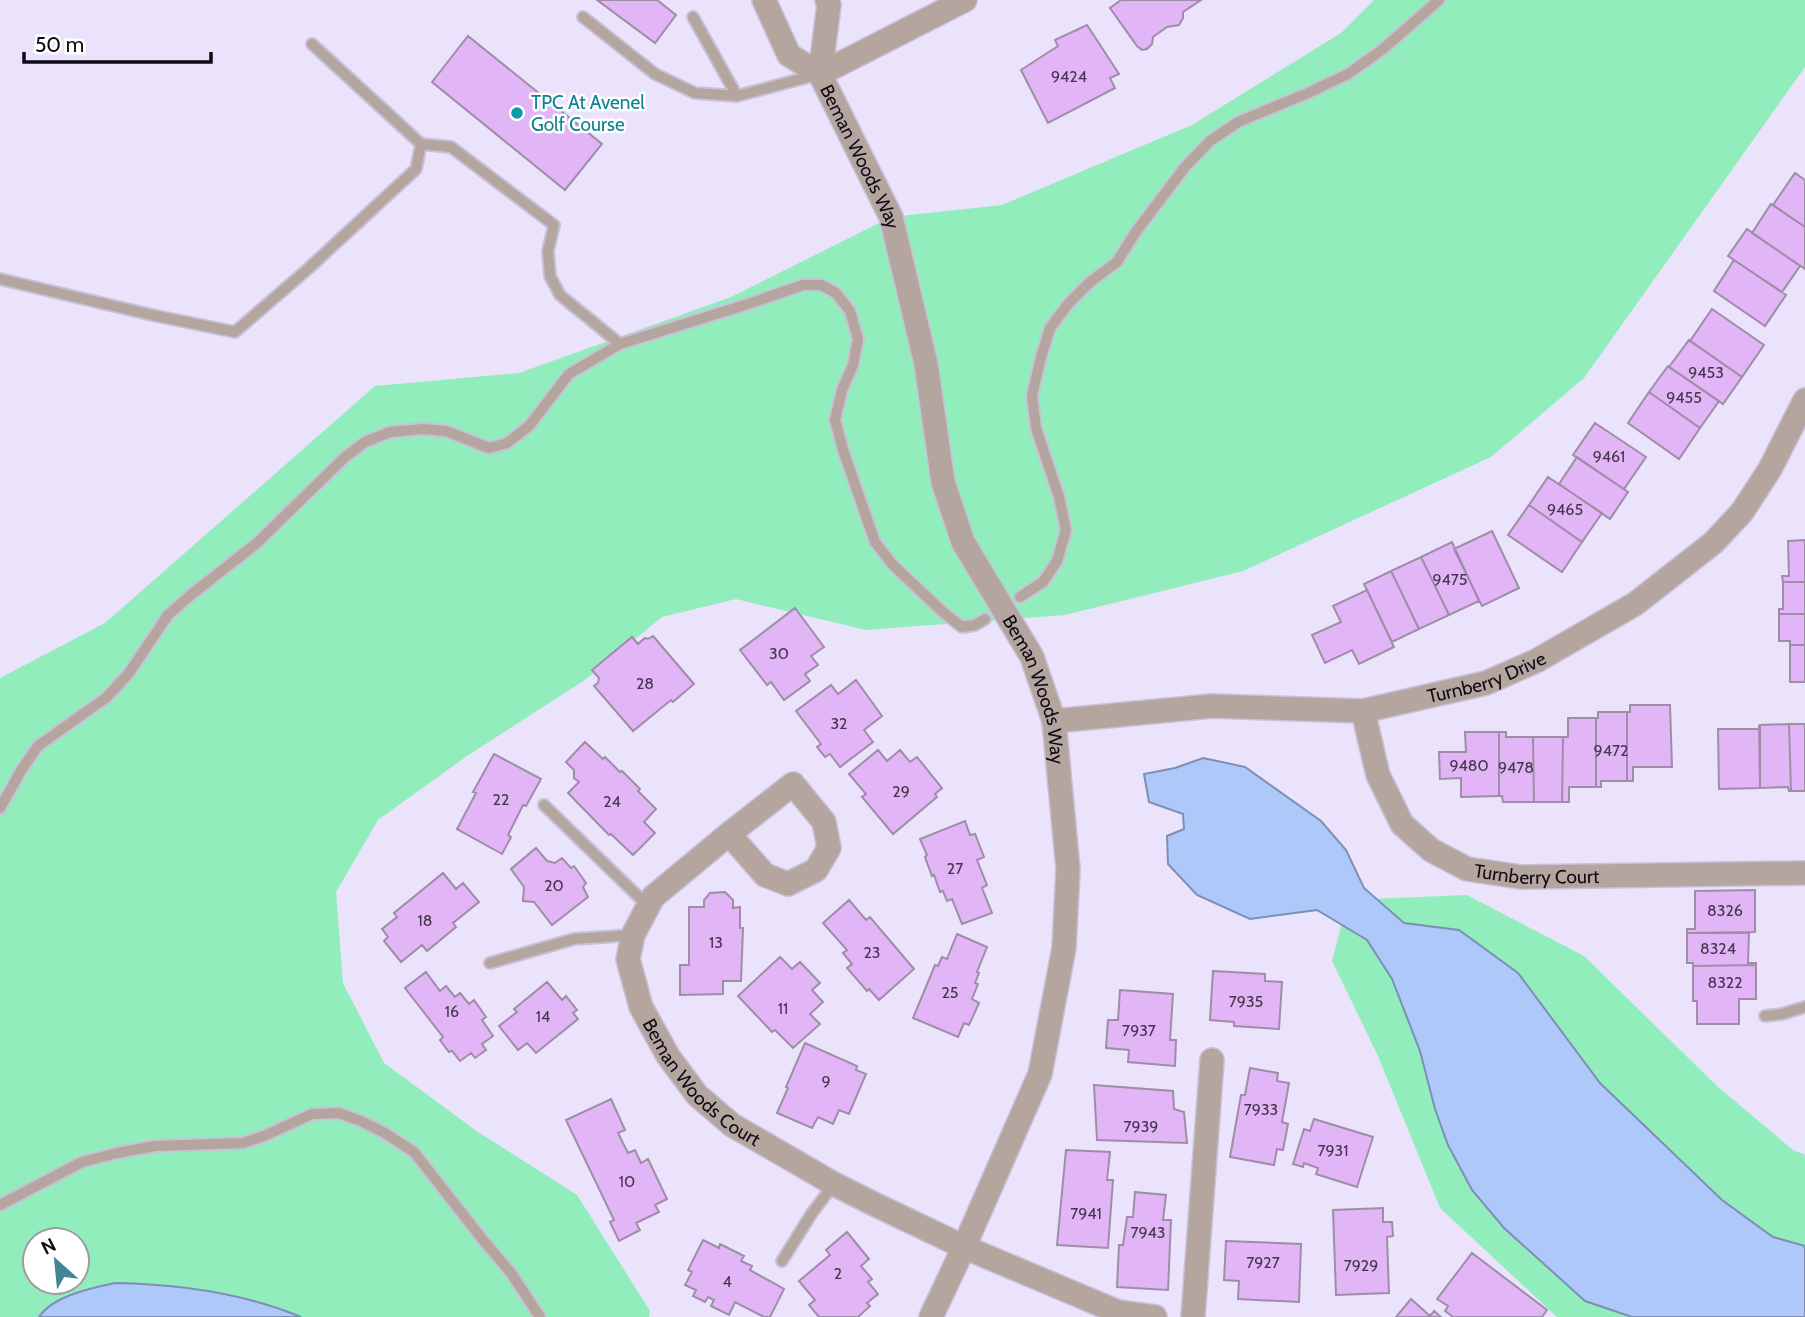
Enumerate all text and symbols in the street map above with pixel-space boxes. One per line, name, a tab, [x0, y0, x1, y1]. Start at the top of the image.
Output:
scale bar	[24, 21, 212, 65]
text: 50 m	[35, 32, 84, 57]
house number: 9424	[1051, 67, 1087, 86]
street label: Beman Woods Way	[815, 81, 904, 232]
place label: TPC At Avenel Golf Course	[531, 91, 645, 136]
marker: TPC At Avenel Golf Course	[509, 105, 525, 121]
house number: 9453	[1688, 363, 1724, 382]
house number: 9455	[1666, 388, 1702, 407]
house number: 9461	[1593, 447, 1625, 466]
house number: 9465	[1547, 500, 1583, 519]
house number: 9475	[1432, 570, 1468, 589]
street label: Beman Woods Way	[997, 611, 1069, 766]
house number: 30	[769, 644, 789, 663]
street label: Turnberry Drive	[1425, 647, 1550, 708]
house number: 28	[636, 674, 654, 693]
house number: 32	[830, 714, 848, 733]
house number: 9472	[1594, 741, 1628, 760]
house number: 9480	[1449, 756, 1489, 775]
house number: 9478	[1498, 758, 1534, 777]
house number: 29	[892, 782, 910, 801]
house number: 22	[493, 790, 509, 809]
house number: 24	[603, 792, 621, 811]
house number: 27	[947, 859, 963, 878]
street label: Turnberry Court	[1472, 859, 1600, 889]
house number: 20	[544, 876, 564, 895]
house number: 8326	[1707, 901, 1743, 920]
house number: 18	[418, 911, 432, 930]
house number: 13	[709, 933, 723, 952]
house number: 8324	[1700, 939, 1736, 958]
house number: 23	[863, 943, 881, 962]
house number: 8322	[1707, 973, 1743, 992]
house number: 25	[941, 983, 959, 1002]
house number: 7935	[1229, 992, 1263, 1011]
house number: 11	[778, 999, 788, 1018]
house number: 16	[445, 1002, 459, 1021]
house number: 14	[536, 1007, 550, 1026]
street label: Beman Woods Court	[638, 1015, 765, 1151]
house number: 7937	[1122, 1021, 1156, 1040]
house number: 9	[821, 1072, 831, 1091]
house number: 7933	[1244, 1100, 1278, 1119]
house number: 7939	[1124, 1117, 1158, 1136]
house number: 7931	[1317, 1141, 1349, 1160]
house number: 10	[619, 1172, 635, 1191]
house number: 7941	[1070, 1204, 1102, 1223]
house number: 7943	[1130, 1223, 1166, 1242]
north arrow	[21, 1226, 91, 1296]
text: N	[37, 1233, 60, 1260]
house number: 7927	[1246, 1253, 1280, 1272]
house number: 7929	[1344, 1256, 1378, 1275]
house number: 2	[834, 1264, 842, 1283]
house number: 4	[722, 1272, 732, 1291]

